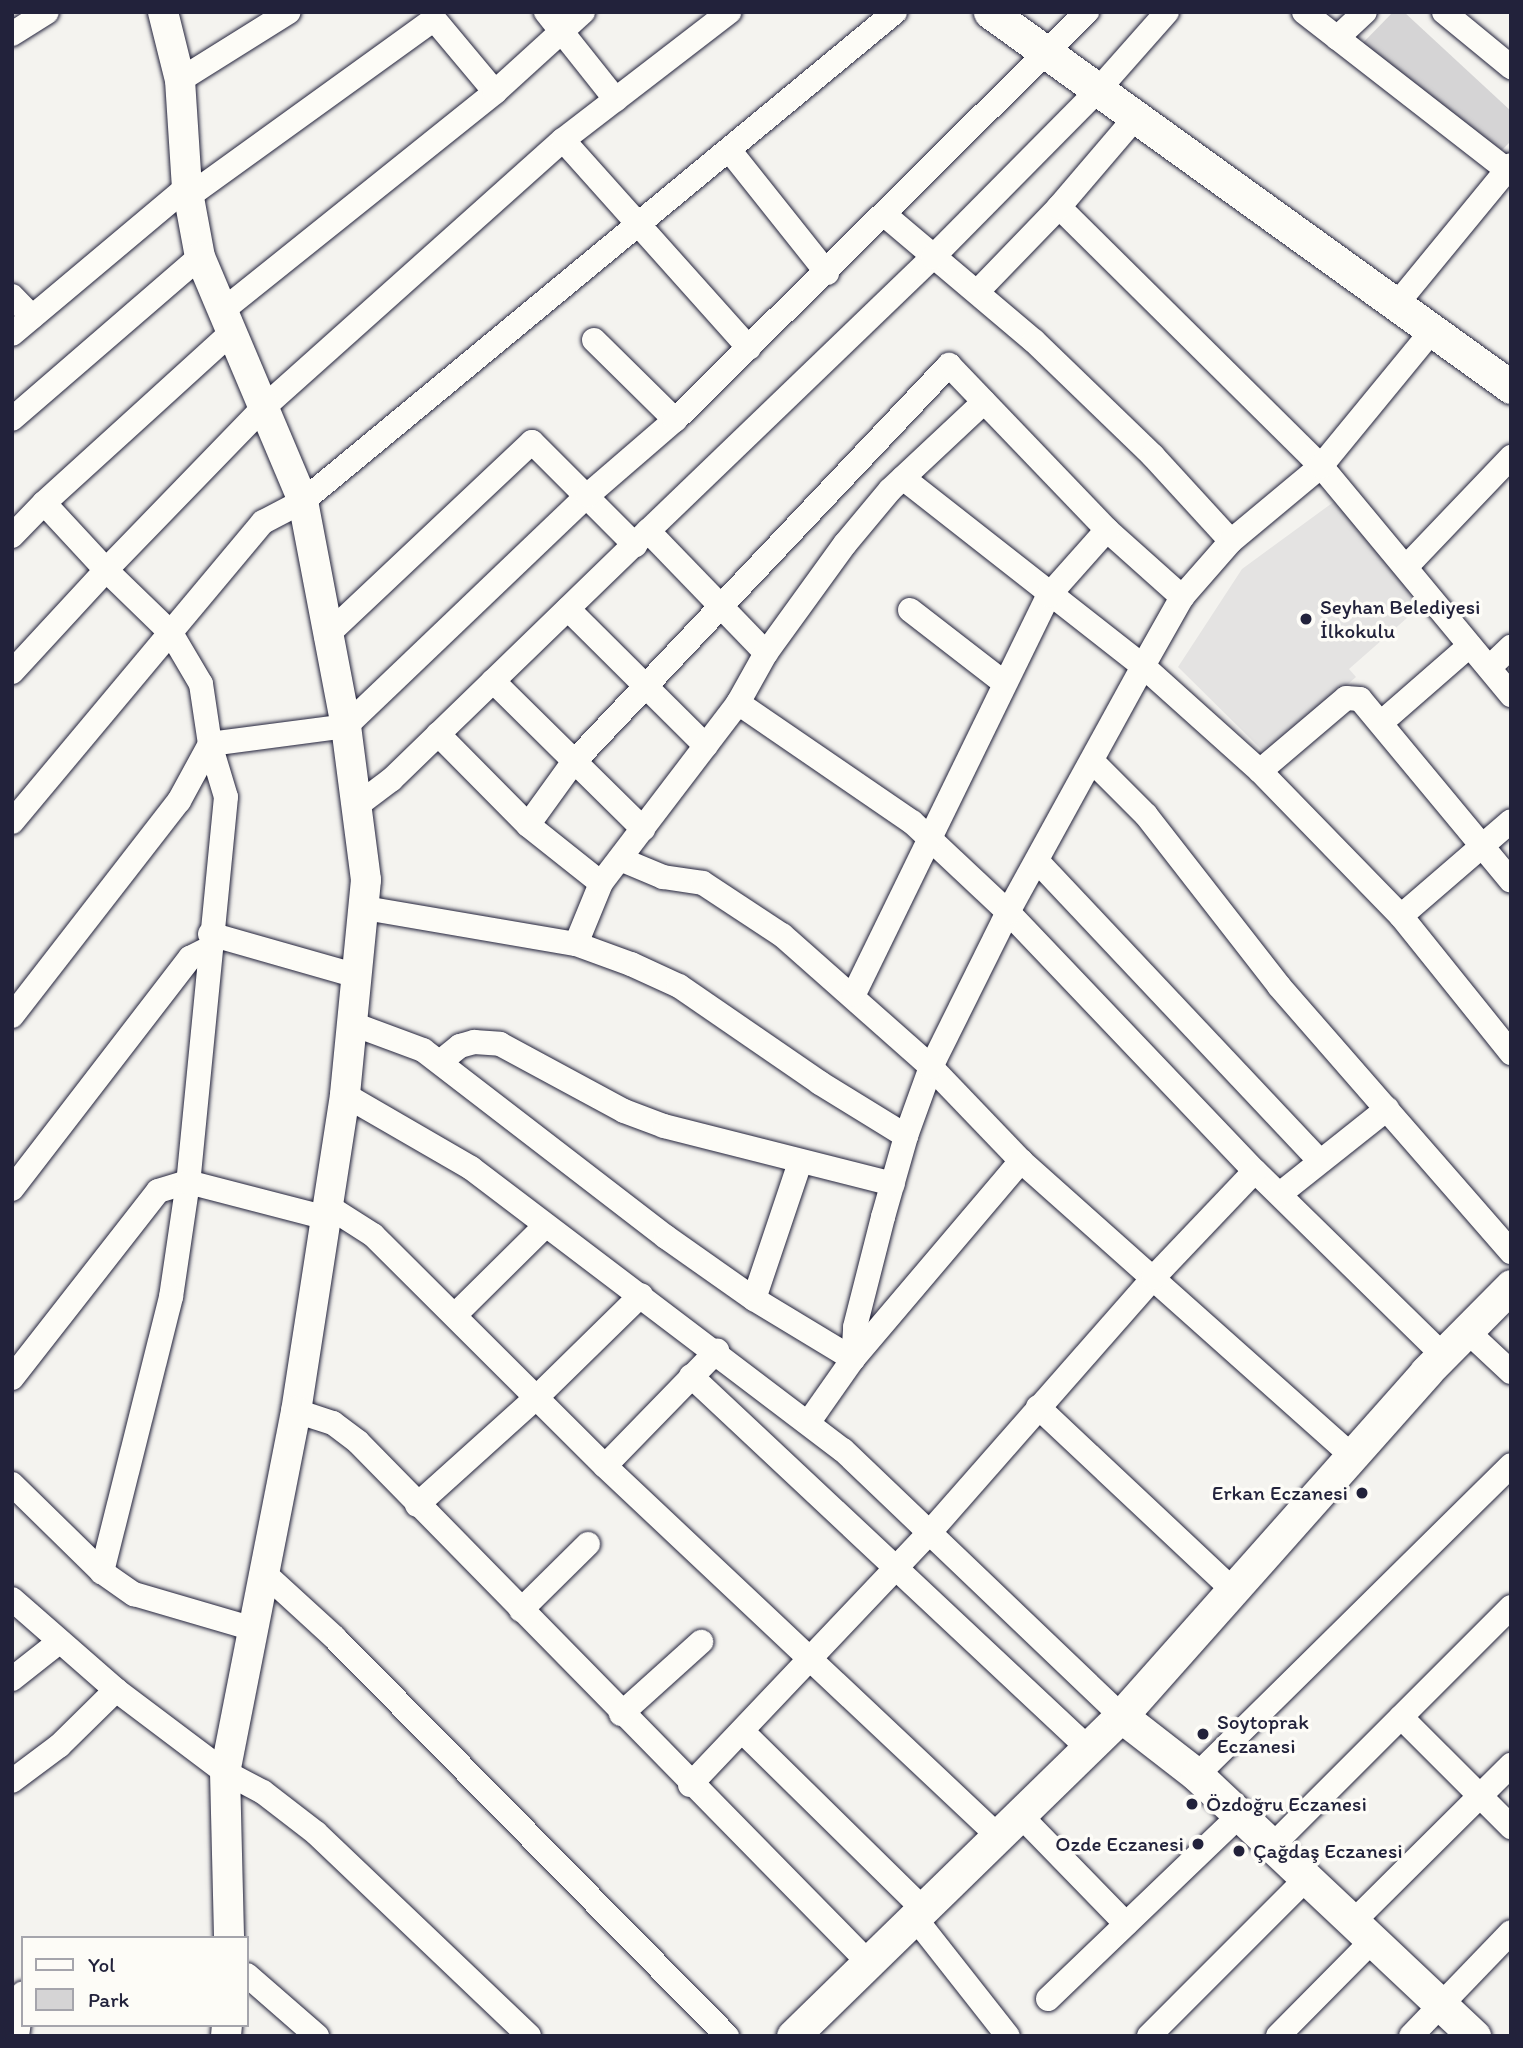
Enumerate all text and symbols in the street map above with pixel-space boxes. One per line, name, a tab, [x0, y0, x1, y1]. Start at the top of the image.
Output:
place label: Seyhan Belediyesi İlkokulu	[1320, 594, 1480, 644]
marker: Seyhan Belediyesi İlkokulu	[1298, 611, 1314, 627]
place label: Erkan Eczanesi	[1211, 1480, 1348, 1506]
marker: Erkan Eczanesi	[1354, 1485, 1370, 1501]
place label: Soytoprak Eczanesi	[1217, 1709, 1309, 1759]
marker: Soytoprak Eczanesi	[1195, 1726, 1211, 1742]
place label: Özdoğru Eczanesi	[1206, 1791, 1367, 1817]
marker: Özdoğru Eczanesi	[1184, 1796, 1200, 1812]
place label: Ozde Eczanesi	[1055, 1831, 1184, 1857]
marker: Ozde Eczanesi	[1190, 1836, 1206, 1852]
place label: Çağdaş Eczanesi	[1253, 1838, 1403, 1864]
marker: Çağdaş Eczanesi	[1231, 1843, 1247, 1859]
legend	[21, 1936, 248, 2027]
text: Yol	[88, 1952, 115, 1977]
text: Park	[88, 1987, 129, 2012]

